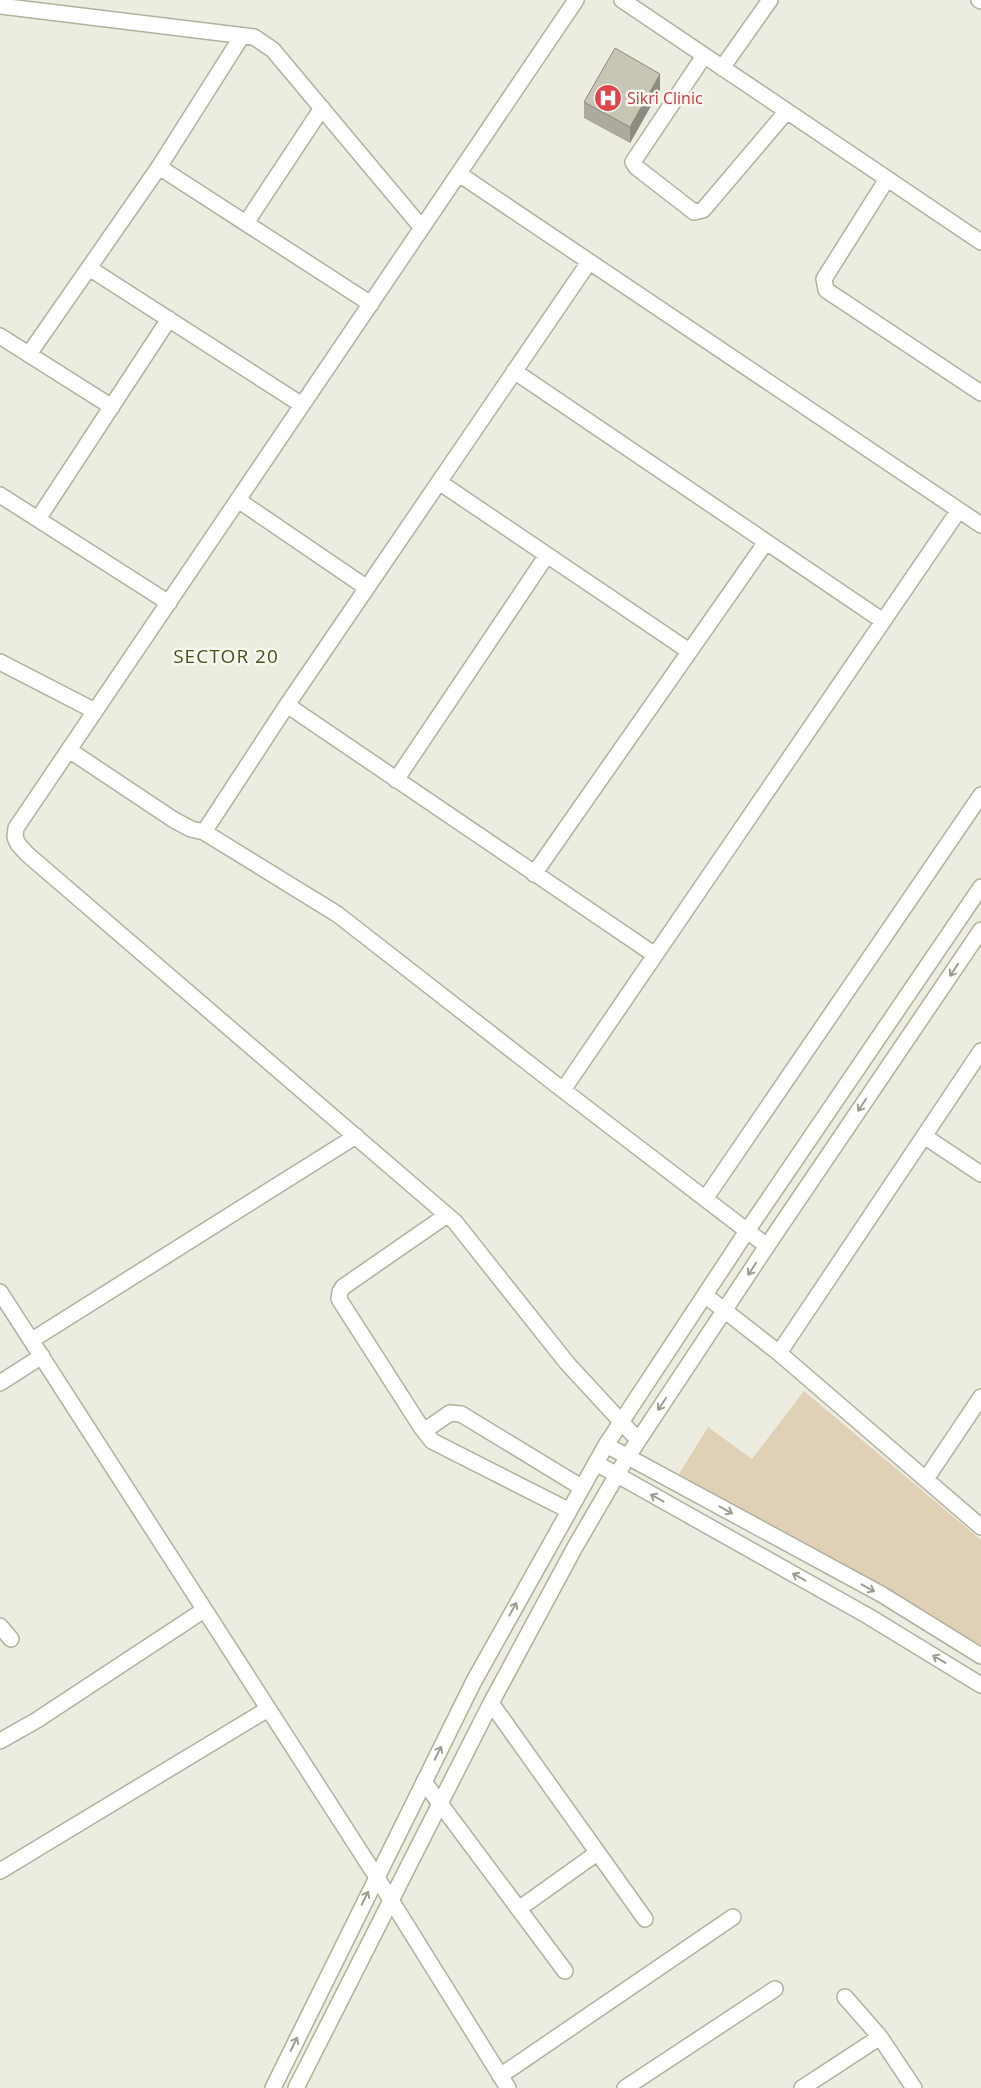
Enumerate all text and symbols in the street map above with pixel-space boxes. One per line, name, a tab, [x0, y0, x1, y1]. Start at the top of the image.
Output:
hospital icon: Sikri Clinic	[593, 83, 623, 113]
place label: Sikri Clinic	[627, 87, 703, 109]
district label: SECTOR 20	[173, 643, 279, 669]
one-way arrow	[949, 963, 959, 977]
one-way arrow	[857, 1098, 867, 1112]
one-way arrow	[747, 1261, 757, 1275]
one-way arrow	[657, 1397, 667, 1411]
one-way arrow	[650, 1493, 665, 1503]
one-way arrow	[718, 1505, 732, 1515]
one-way arrow	[792, 1572, 807, 1582]
one-way arrow	[861, 1583, 875, 1593]
one-way arrow	[509, 1602, 519, 1616]
one-way arrow	[933, 1654, 947, 1664]
one-way arrow	[434, 1746, 444, 1761]
one-way arrow	[361, 1891, 370, 1906]
one-way arrow	[290, 2037, 299, 2052]

